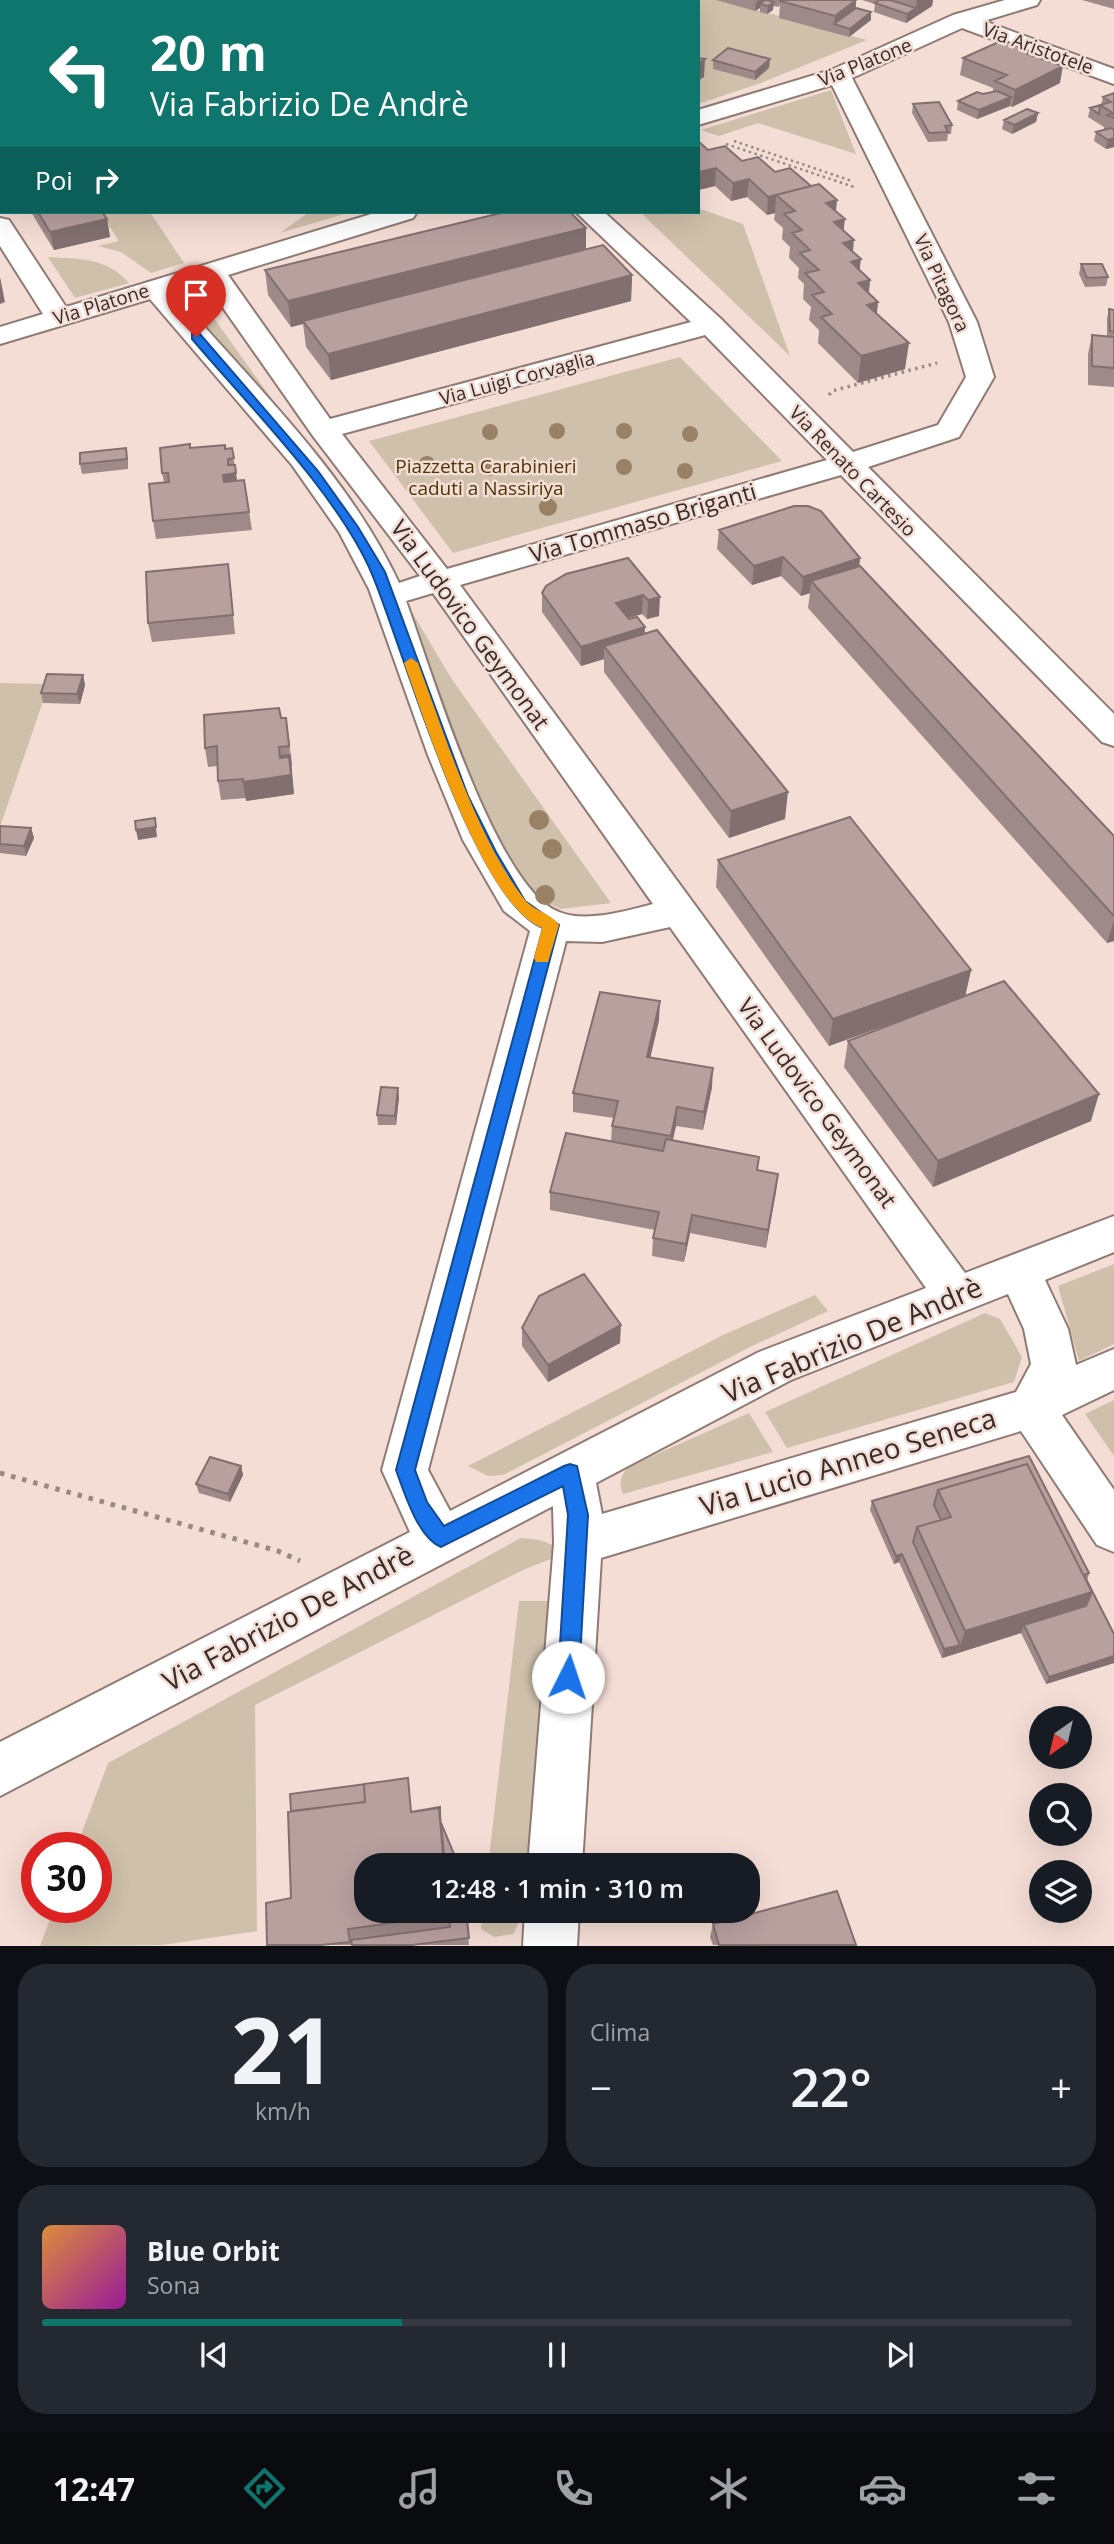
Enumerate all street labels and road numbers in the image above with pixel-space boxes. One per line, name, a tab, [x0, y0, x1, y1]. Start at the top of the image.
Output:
street label: Via Aristotele	[979, 16, 1097, 80]
street label: Via Platone	[814, 31, 916, 93]
street label: Via Pitagora	[908, 230, 976, 336]
street label: Via Platone	[50, 277, 152, 331]
street label: Via Luigi Corvaglia	[436, 345, 598, 411]
street label: Via Renato Cartesio	[784, 400, 922, 542]
street label: Via Tommaso Briganti	[526, 474, 760, 570]
street label: Via Ludovico Geymonat	[384, 513, 558, 736]
street label: Via Ludovico Geymonat	[731, 991, 905, 1214]
street label: Via Fabrizio De Andrè	[716, 1267, 987, 1411]
street label: Via Lucio Anneo Seneca	[695, 1398, 1000, 1524]
street label: Via Fabrizio De Andrè	[155, 1535, 420, 1699]

